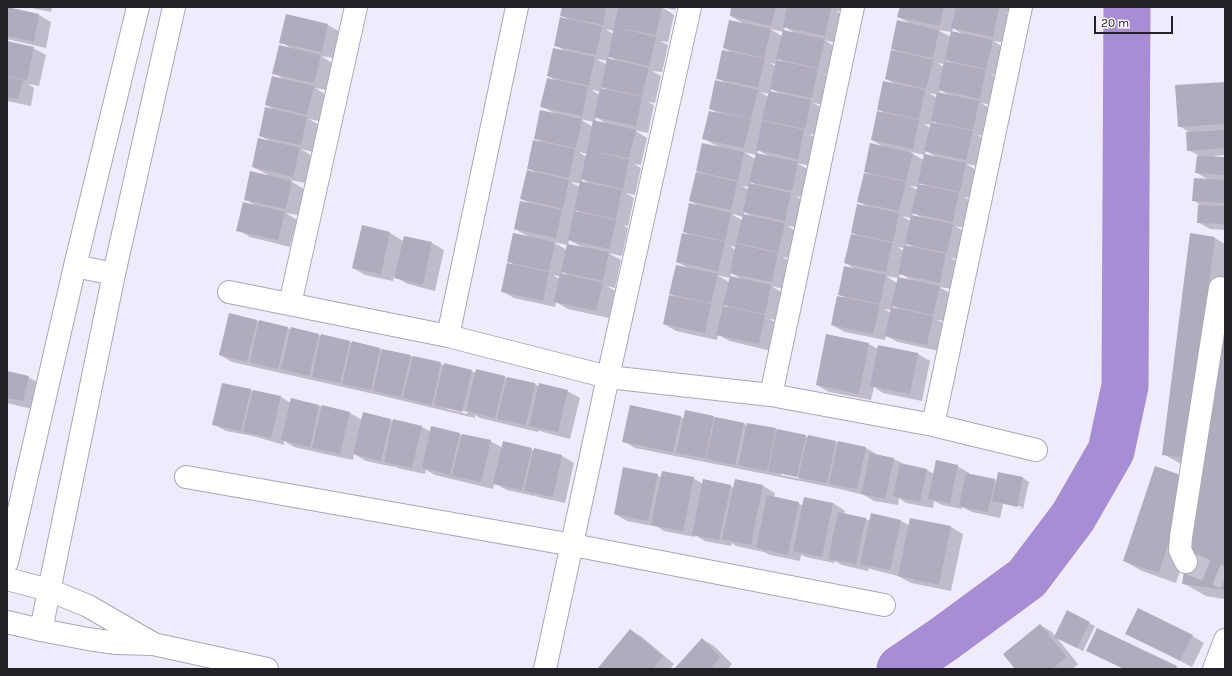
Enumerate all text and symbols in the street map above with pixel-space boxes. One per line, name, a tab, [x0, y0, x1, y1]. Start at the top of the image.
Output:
scale bar	[1096, 8, 1175, 34]
text: 20 m	[1101, 16, 1129, 30]

